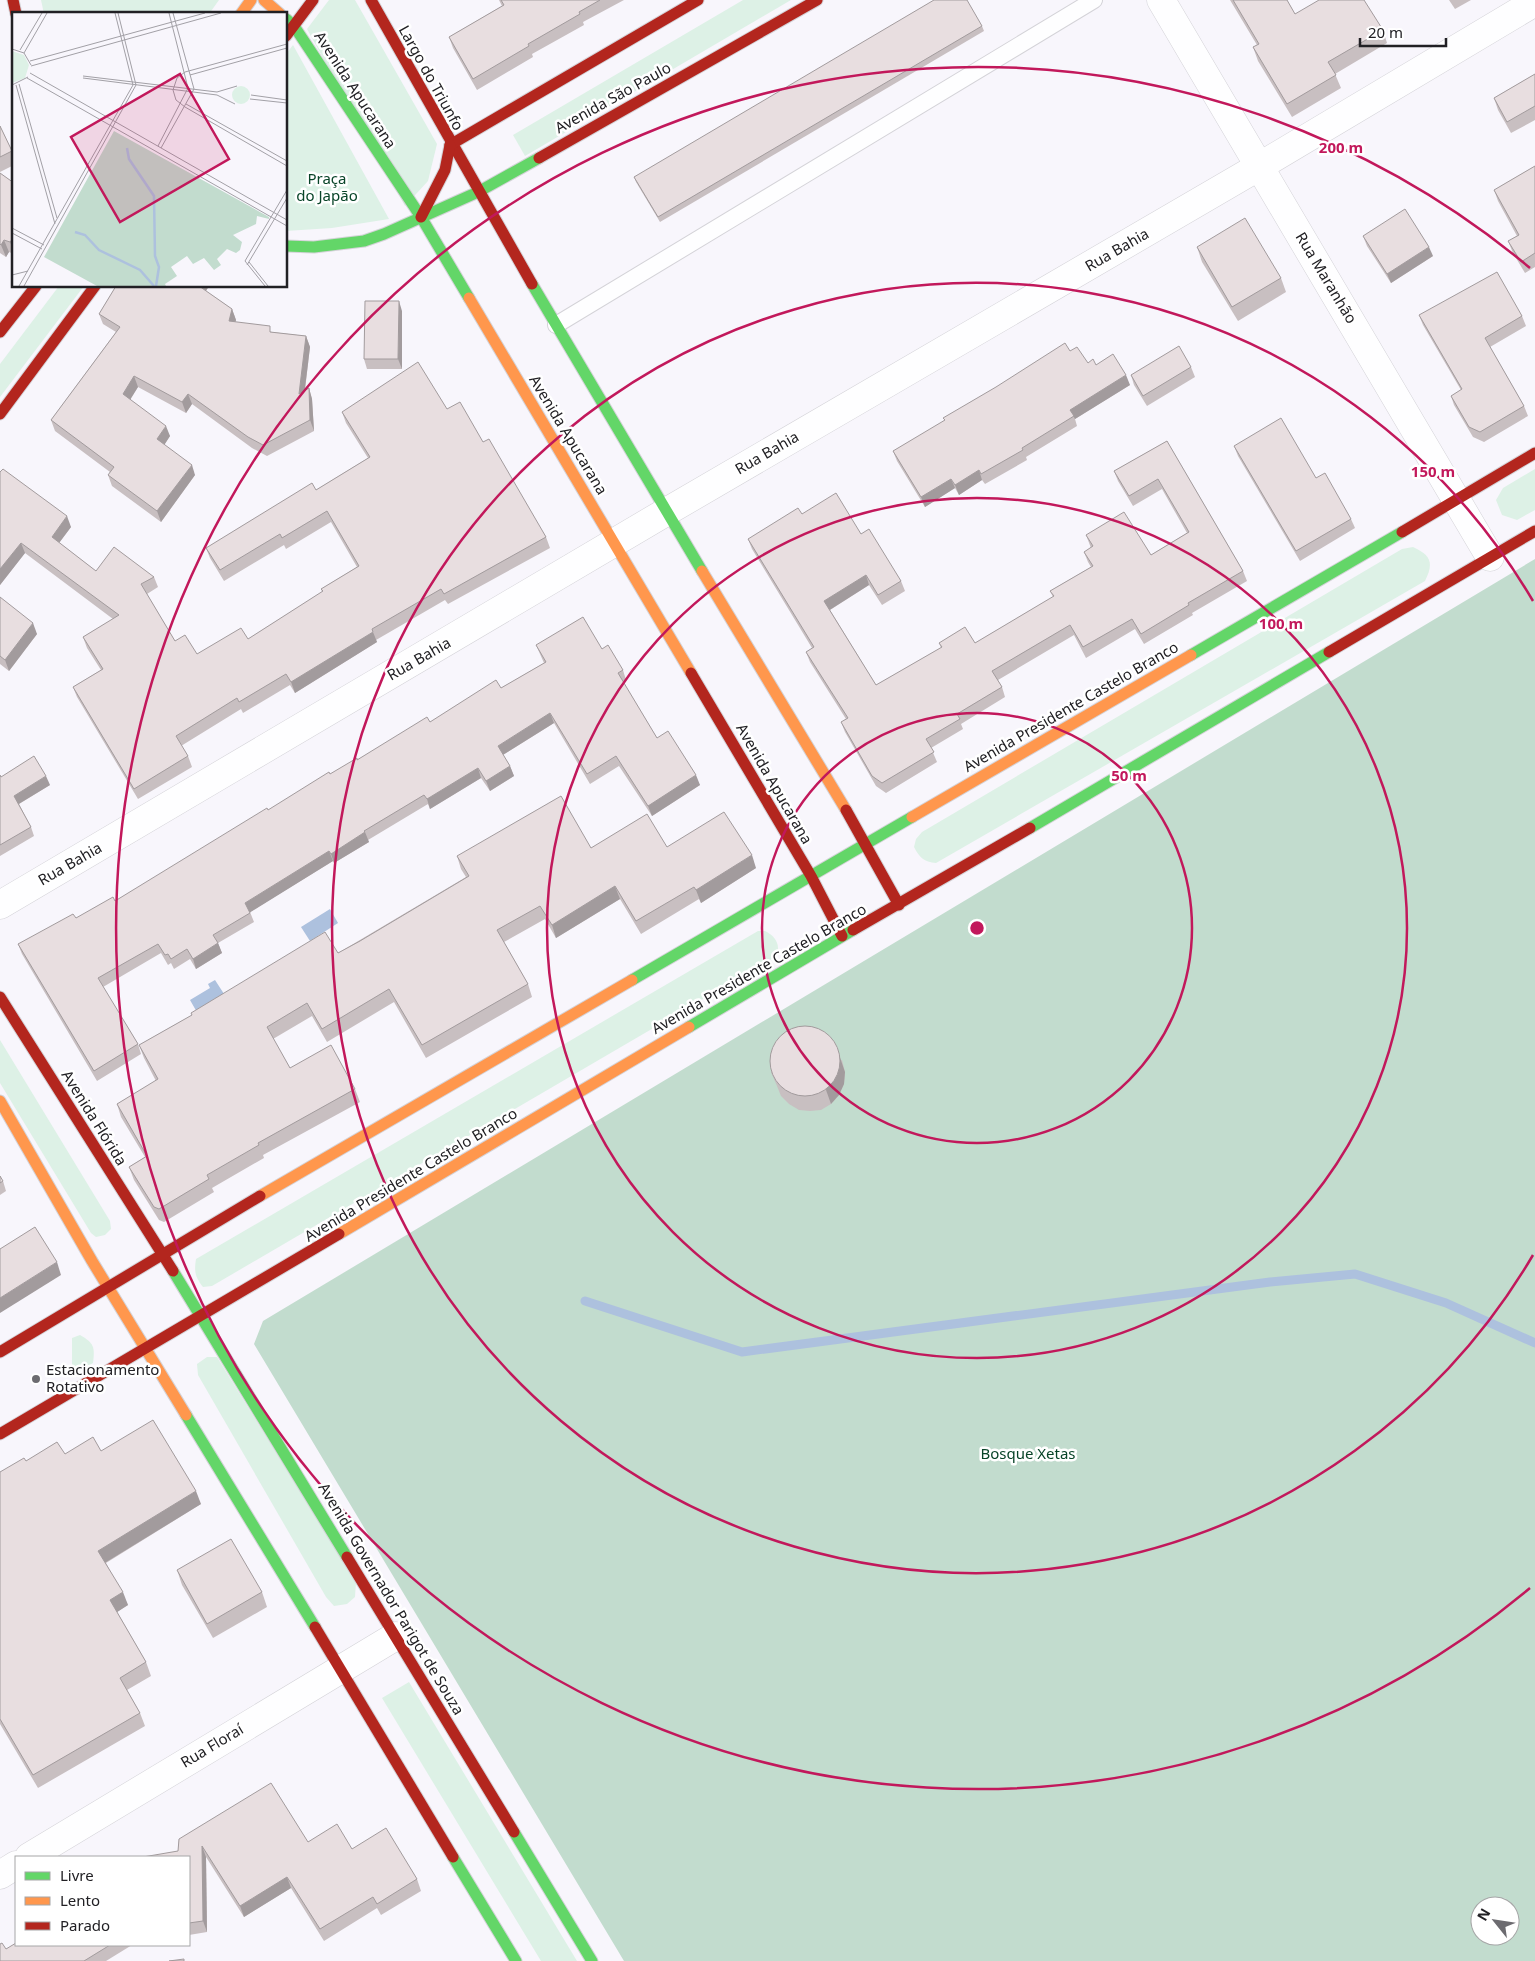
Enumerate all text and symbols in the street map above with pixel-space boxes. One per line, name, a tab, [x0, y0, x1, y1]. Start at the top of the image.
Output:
inset map	[12, 12, 288, 288]
scale bar	[1360, 15, 1446, 47]
street label: Largo do Triunfo	[395, 21, 469, 134]
text: 20 m	[1368, 22, 1403, 42]
street label: Avenida Apucarana	[310, 27, 401, 152]
street label: Avenida São Paulo	[551, 57, 674, 137]
text: 200 m	[1319, 137, 1363, 157]
park label: Praça do Japão	[296, 168, 358, 205]
street label: Rua Bahia	[1081, 223, 1152, 275]
street label: Rua Maranhão	[1292, 228, 1362, 327]
street label: Avenida Apucarana	[525, 371, 612, 498]
street label: Rua Bahia	[731, 426, 802, 478]
text: 150 m	[1411, 461, 1455, 481]
text: 100 m	[1259, 613, 1303, 633]
street label: Rua Bahia	[383, 632, 454, 684]
street label: Avenida Presidente Castelo Branco	[959, 636, 1182, 776]
street label: Avenida Apucarana	[732, 720, 818, 847]
text: 50 m	[1111, 765, 1147, 785]
street label: Rua Bahia	[34, 837, 105, 889]
street label: Avenida Presidente Castelo Branco	[647, 898, 870, 1038]
centre of rings	[968, 919, 986, 937]
street label: Avenida Flórida	[58, 1066, 132, 1169]
street label: Avenida Presidente Castelo Branco	[300, 1102, 521, 1246]
place label: Estacionamento Rotativo	[46, 1359, 159, 1396]
marker: Estacionamento Rotativo	[30, 1373, 42, 1385]
park label: Bosque Xetas	[980, 1443, 1076, 1463]
street label: Avenida Governador Parigot de Souza	[314, 1479, 469, 1718]
street label: Rua Floraí	[176, 1718, 248, 1772]
legend	[15, 1856, 190, 1946]
text: Livre	[60, 1865, 94, 1885]
text: Lento	[60, 1890, 100, 1910]
north arrow	[1470, 1896, 1520, 1946]
text: N	[1472, 1905, 1494, 1924]
text: Parado	[60, 1915, 110, 1935]

